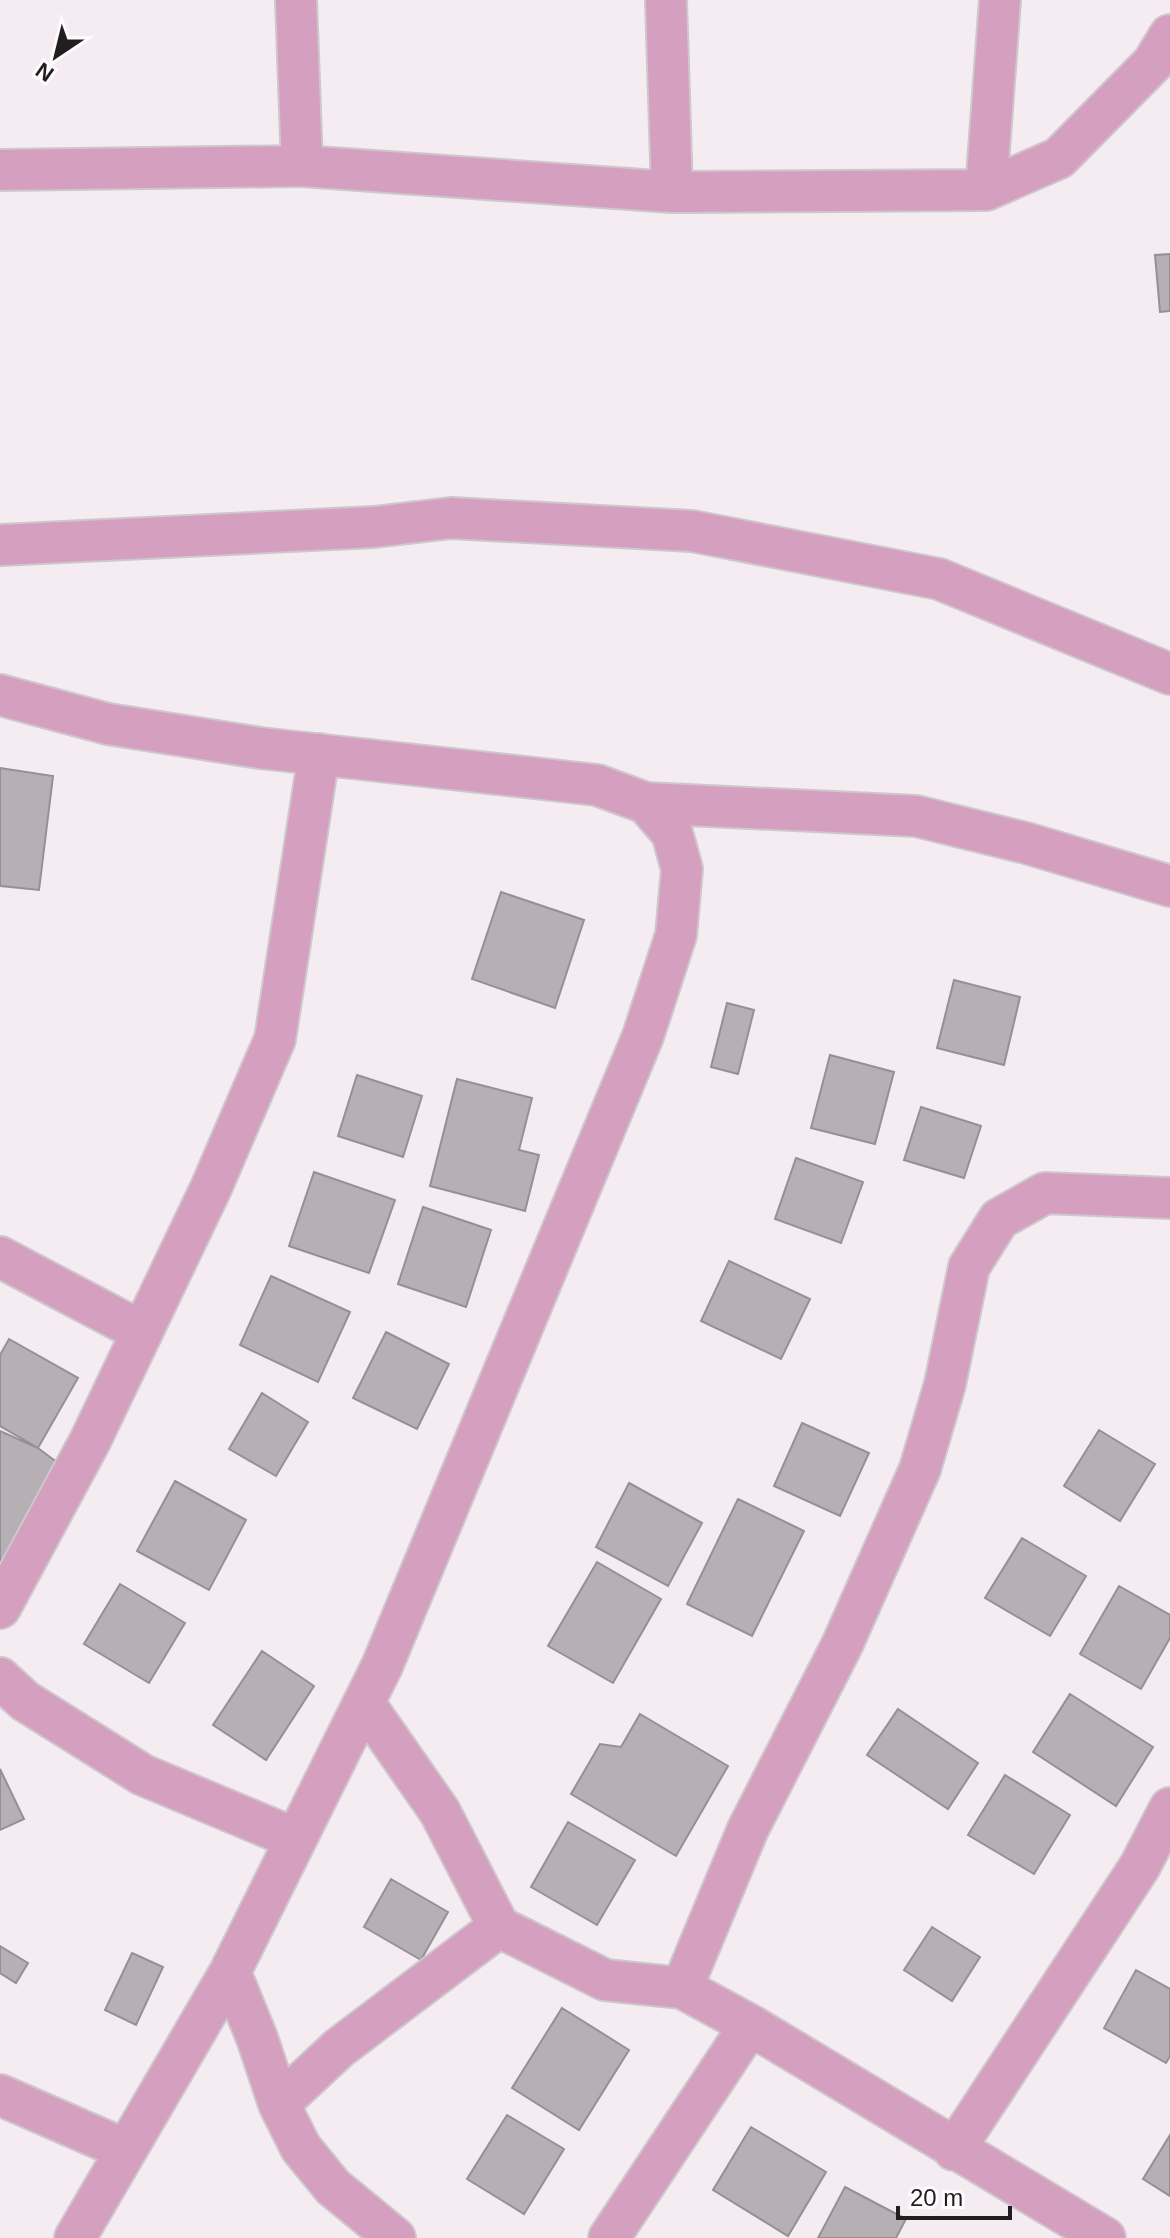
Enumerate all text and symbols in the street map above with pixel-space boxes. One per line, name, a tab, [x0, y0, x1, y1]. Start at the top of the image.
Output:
north arrow	[16, 16, 96, 96]
text: N	[31, 57, 58, 87]
scale bar	[898, 2170, 1010, 2220]
text: 20 m	[910, 2184, 963, 2211]

